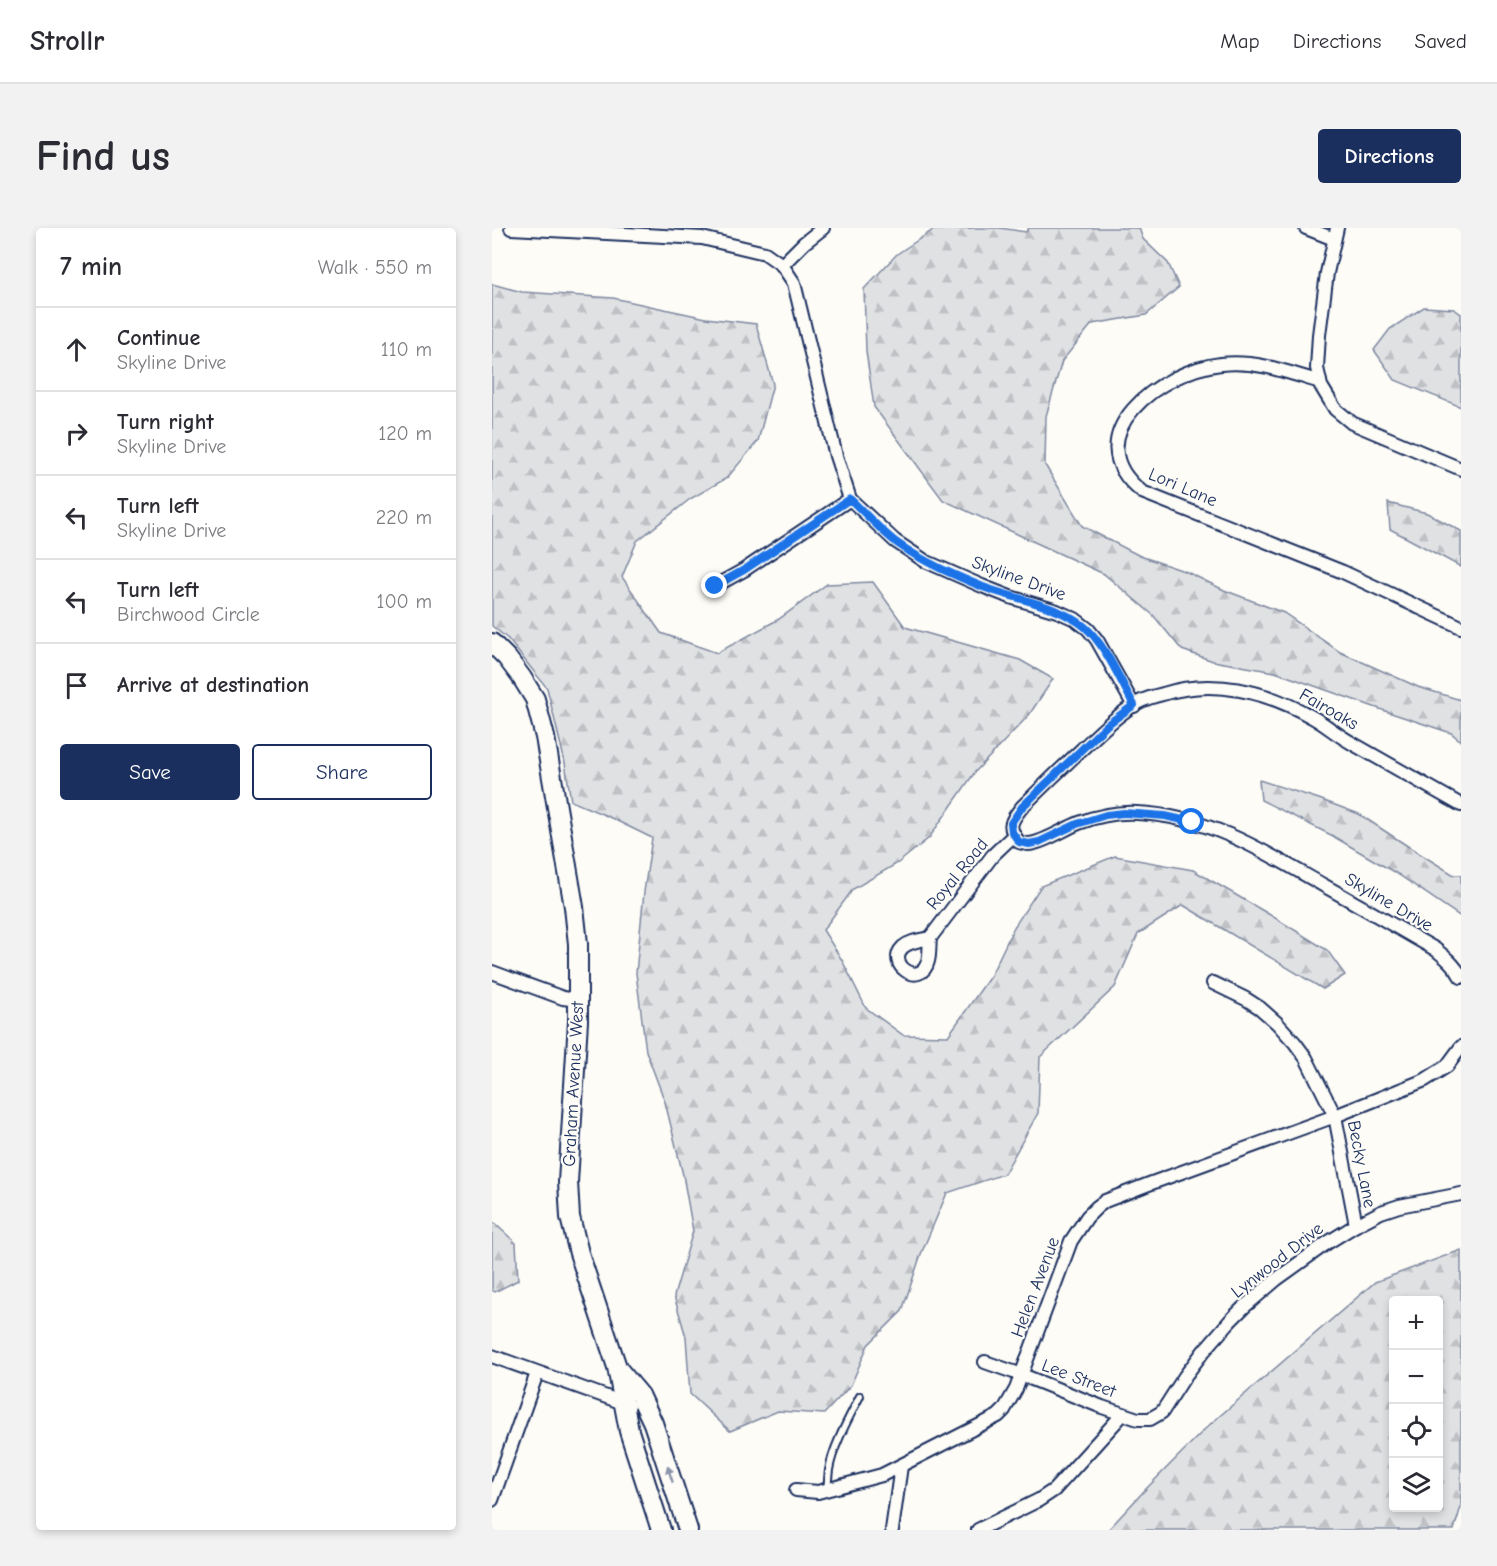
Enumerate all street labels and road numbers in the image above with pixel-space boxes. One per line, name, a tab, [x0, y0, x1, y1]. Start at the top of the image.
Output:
street label: Lori Lane	[1145, 464, 1220, 511]
street label: Skyline Drive	[969, 552, 1069, 605]
street label: Fairoaks	[1296, 684, 1362, 735]
street label: Royal Road	[922, 834, 993, 914]
street label: Skyline Drive	[1341, 869, 1437, 936]
street label: Graham Avenue West	[559, 1000, 588, 1167]
street label: Becky Lane	[1343, 1119, 1380, 1210]
street label: Lynwood Drive	[1227, 1218, 1327, 1303]
street label: Helen Avenue	[1007, 1234, 1064, 1340]
street label: Lee Street	[1039, 1355, 1120, 1403]

